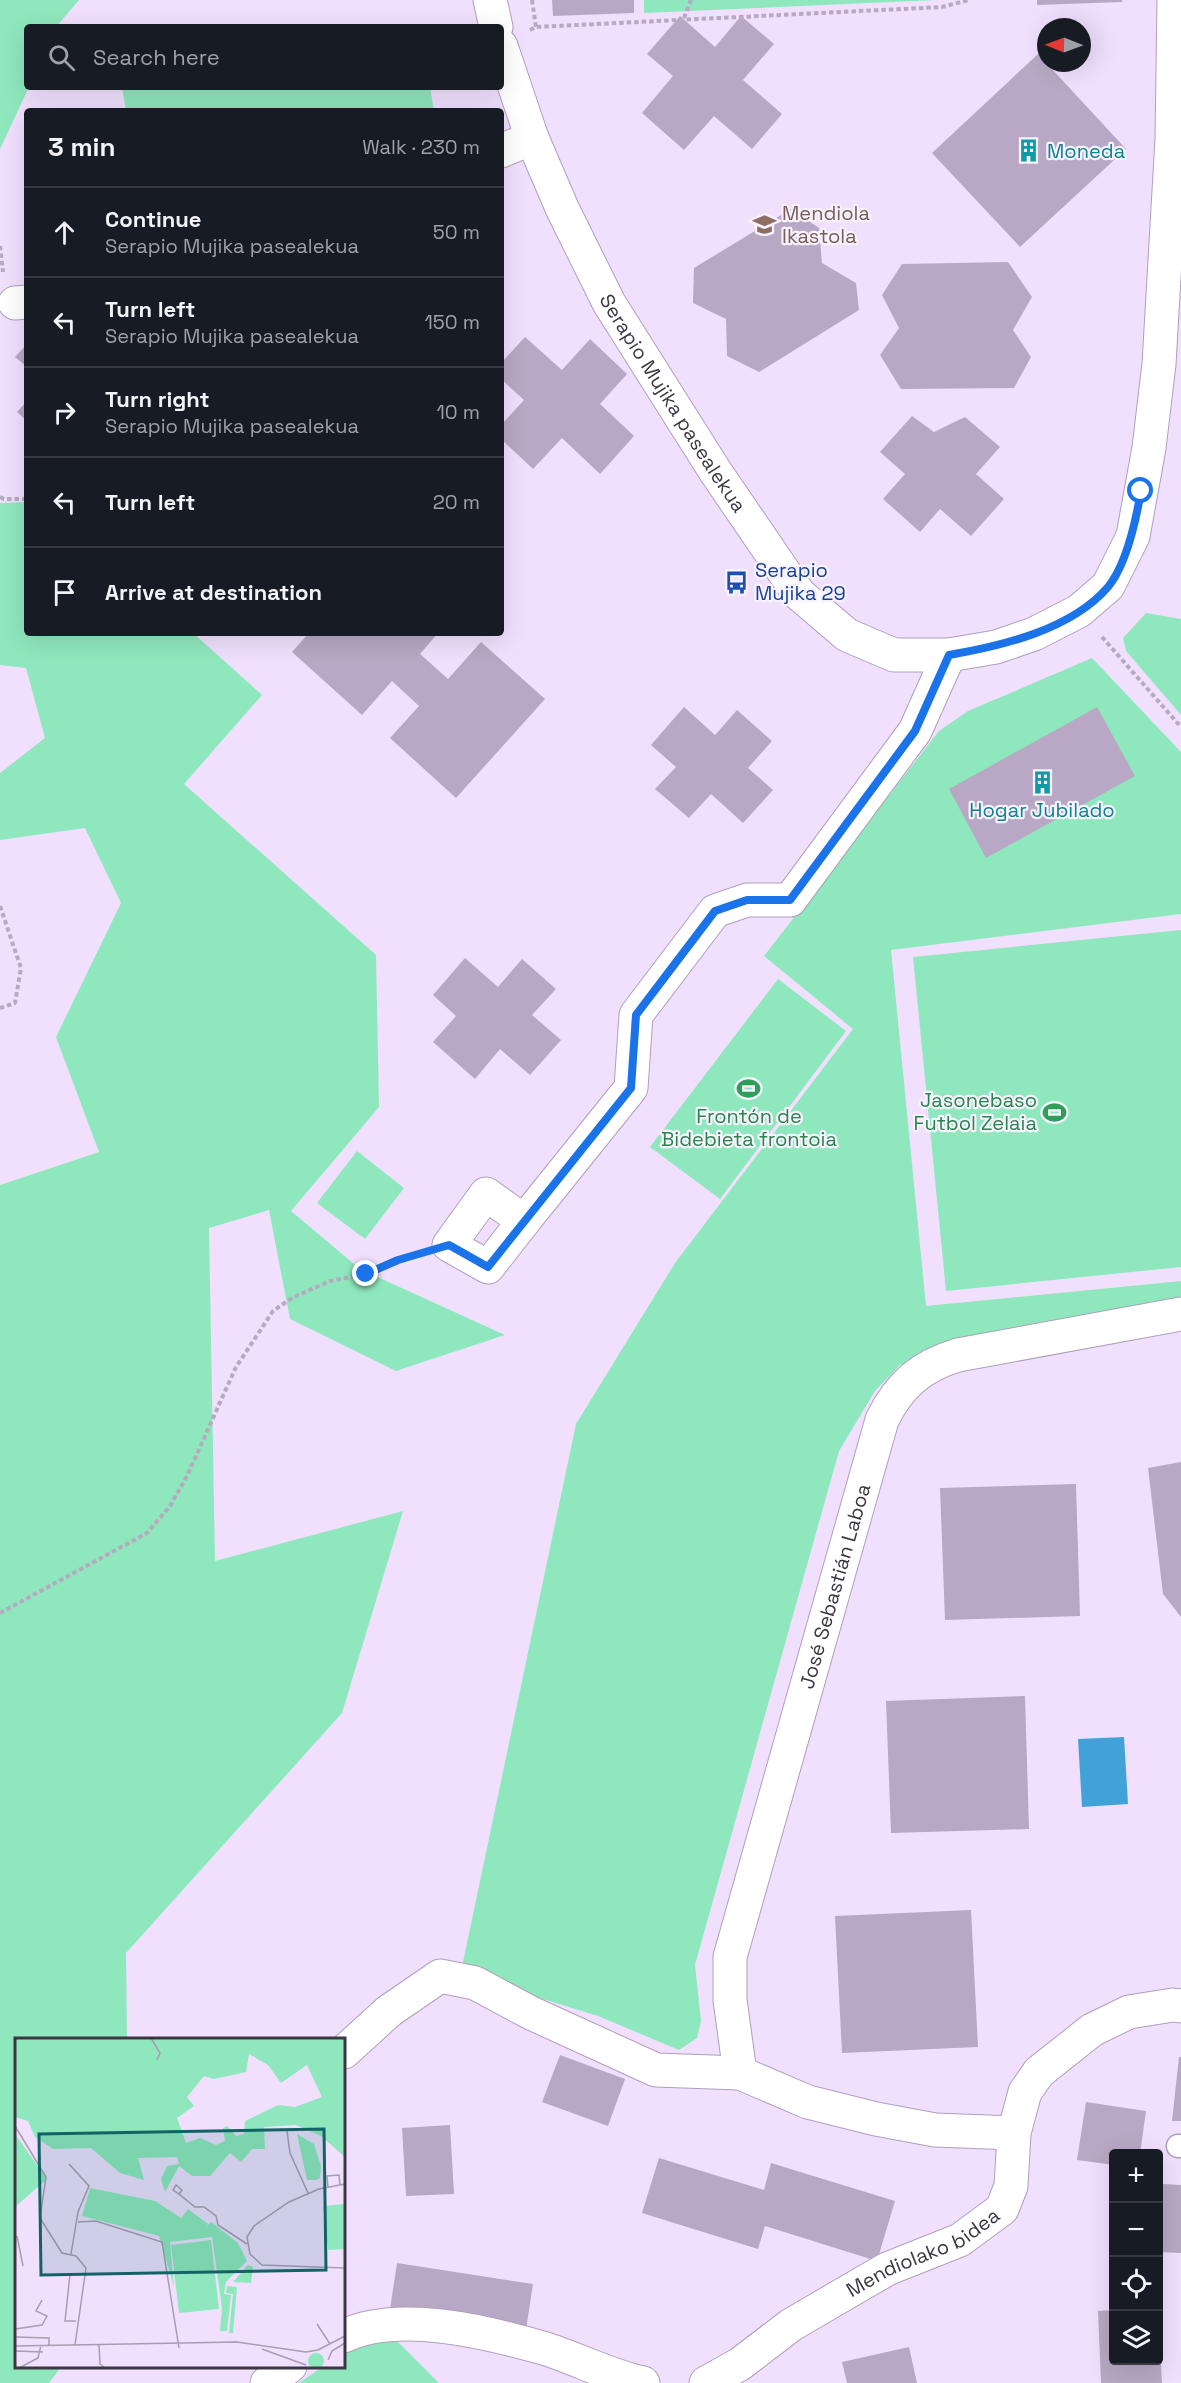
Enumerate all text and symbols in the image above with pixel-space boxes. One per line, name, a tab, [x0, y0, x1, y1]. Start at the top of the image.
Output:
north arrow	[1037, 18, 1091, 72]
search box	[24, 24, 504, 90]
icon: search	[45, 41, 78, 74]
text: Search here	[93, 43, 220, 71]
text: 3 min	[48, 130, 116, 164]
text: Walk · 230 m	[362, 134, 480, 160]
building icon: Moneda	[1016, 138, 1042, 164]
place label: Moneda	[1047, 138, 1125, 164]
place label: Mendiola Ikastola	[782, 200, 870, 249]
text: Continue	[105, 205, 201, 233]
school or university icon: Mendiola Ikastola	[751, 211, 777, 237]
icon: ahead	[48, 216, 81, 249]
text: 50 m	[433, 219, 480, 245]
text: Serapio Mujika pasealekua	[105, 233, 359, 259]
street label: Serapio Mujika pasealekua	[594, 290, 752, 517]
text: Turn left	[105, 295, 195, 323]
icon: left	[48, 306, 81, 339]
text: 150 m	[425, 309, 480, 335]
text: Serapio Mujika pasealekua	[105, 323, 359, 349]
text: Turn right	[105, 385, 210, 413]
icon: right	[48, 396, 81, 429]
text: 10 m	[436, 399, 480, 425]
text: Serapio Mujika pasealekua	[105, 413, 359, 439]
route start	[1127, 477, 1153, 503]
icon: left	[48, 486, 81, 519]
text: Turn left	[105, 488, 195, 516]
text: 20 m	[433, 489, 480, 515]
place label: Serapio Mujika 29	[755, 557, 846, 606]
bus stop icon: Serapio Mujika 29	[724, 569, 750, 595]
icon: arrive	[48, 576, 81, 609]
text: Arrive at destination	[105, 578, 322, 606]
building icon: Hogar Jubilado	[1029, 770, 1055, 796]
place label: Hogar Jubilado	[969, 797, 1115, 823]
sports icon: Frontón de Bidebieta frontoia	[736, 1076, 762, 1102]
place label: Jasonebaso Futbol Zelaia	[914, 1087, 1037, 1136]
sports icon: Jasonebaso Futbol Zelaia	[1042, 1099, 1068, 1125]
place label: Frontón de Bidebieta frontoia	[661, 1103, 837, 1152]
route end	[352, 1260, 378, 1286]
street label: José Sebastián Laboa	[794, 1481, 876, 1692]
inset map	[15, 2038, 345, 2368]
map controls	[1109, 2149, 1163, 2365]
button: +	[1109, 2149, 1163, 2203]
street label: Mendiolako bidea	[841, 2202, 1005, 2303]
button: −	[1109, 2203, 1163, 2257]
button: locate	[1109, 2257, 1163, 2311]
button: layers	[1109, 2311, 1163, 2365]

